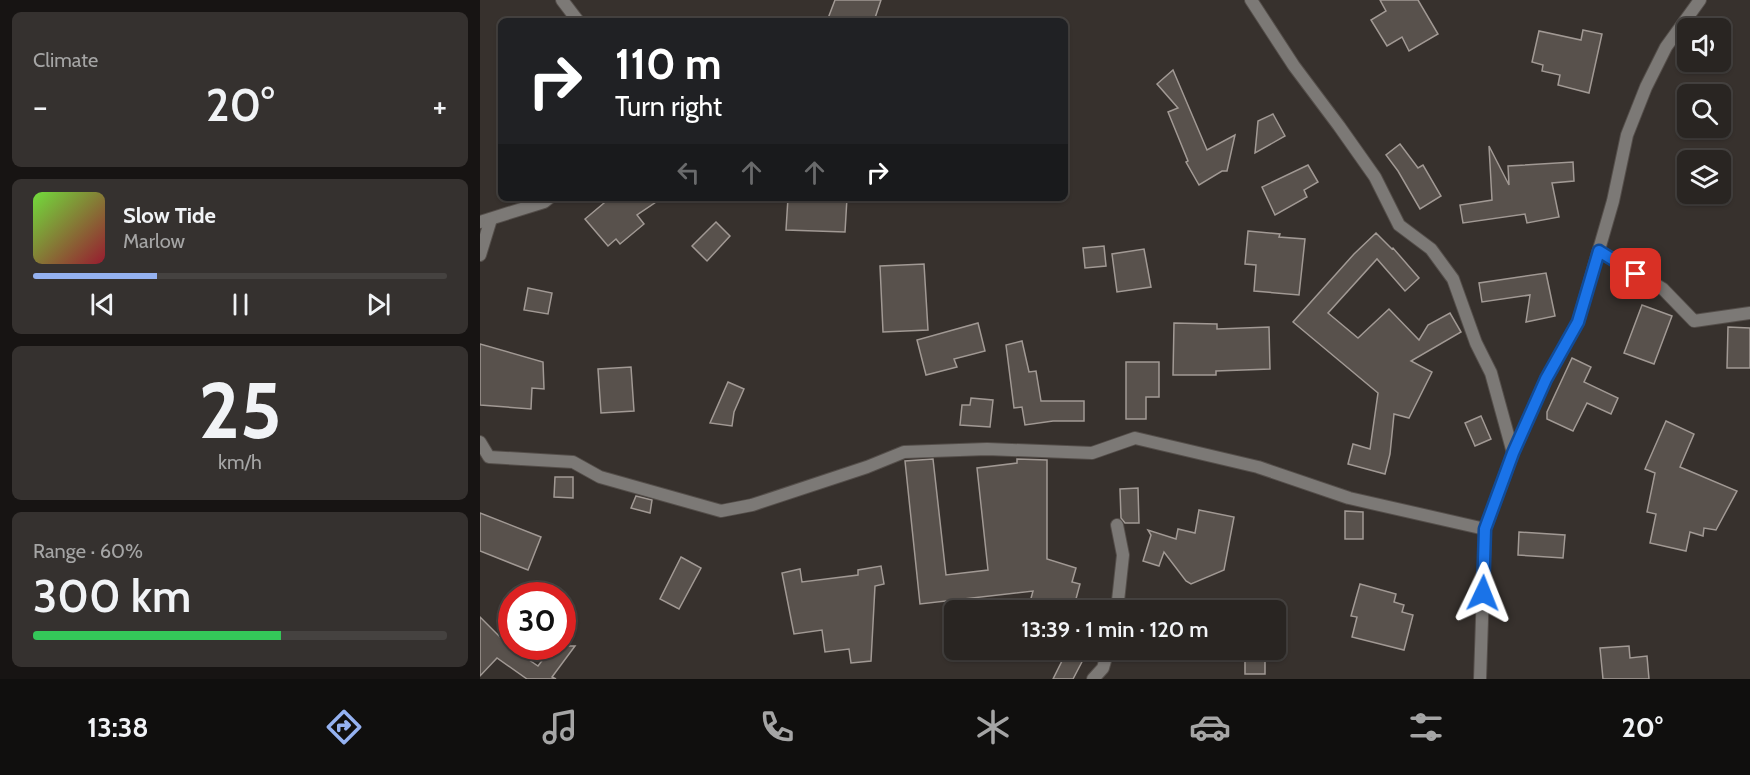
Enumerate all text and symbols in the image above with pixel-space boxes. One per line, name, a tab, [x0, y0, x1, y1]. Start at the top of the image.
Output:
map controls	[1677, 18, 1731, 204]
button: sound	[1677, 18, 1731, 72]
text: 110 m	[615, 38, 722, 90]
icon: right	[516, 42, 594, 120]
text: Climate	[33, 48, 98, 72]
text: 20°	[206, 78, 274, 132]
button: search	[1677, 84, 1731, 138]
text: −	[33, 86, 48, 126]
text: +	[432, 86, 447, 126]
text: Turn right	[615, 90, 722, 123]
button: layers	[1677, 150, 1731, 204]
icon: left	[672, 156, 705, 189]
icon: ahead	[735, 156, 768, 189]
icon: ahead	[798, 156, 831, 189]
icon: right	[861, 156, 894, 189]
text: Slow Tide	[123, 202, 216, 229]
text: Marlow	[123, 229, 185, 253]
pin	[1610, 248, 1661, 299]
icon: arrive	[1619, 257, 1652, 290]
icon: previous	[86, 288, 119, 321]
icon: pause	[224, 288, 257, 321]
icon: next	[362, 288, 395, 321]
text: 25	[198, 363, 282, 458]
text: km/h	[218, 450, 262, 474]
text: Range · 60%	[33, 539, 143, 563]
position arrow	[1451, 561, 1515, 625]
text: 300 km	[33, 569, 191, 623]
speed limit sign: 30	[498, 582, 576, 660]
text: 13:39 · 1 min · 120 m	[1022, 616, 1208, 643]
icon: directions	[323, 706, 365, 748]
icon: music	[539, 706, 581, 748]
icon: phone	[756, 706, 798, 748]
icon: climate	[972, 706, 1014, 748]
icon: car	[1189, 706, 1231, 748]
icon: filters	[1405, 706, 1447, 748]
text: 13:38	[87, 711, 149, 744]
text: 20°	[1622, 711, 1663, 744]

